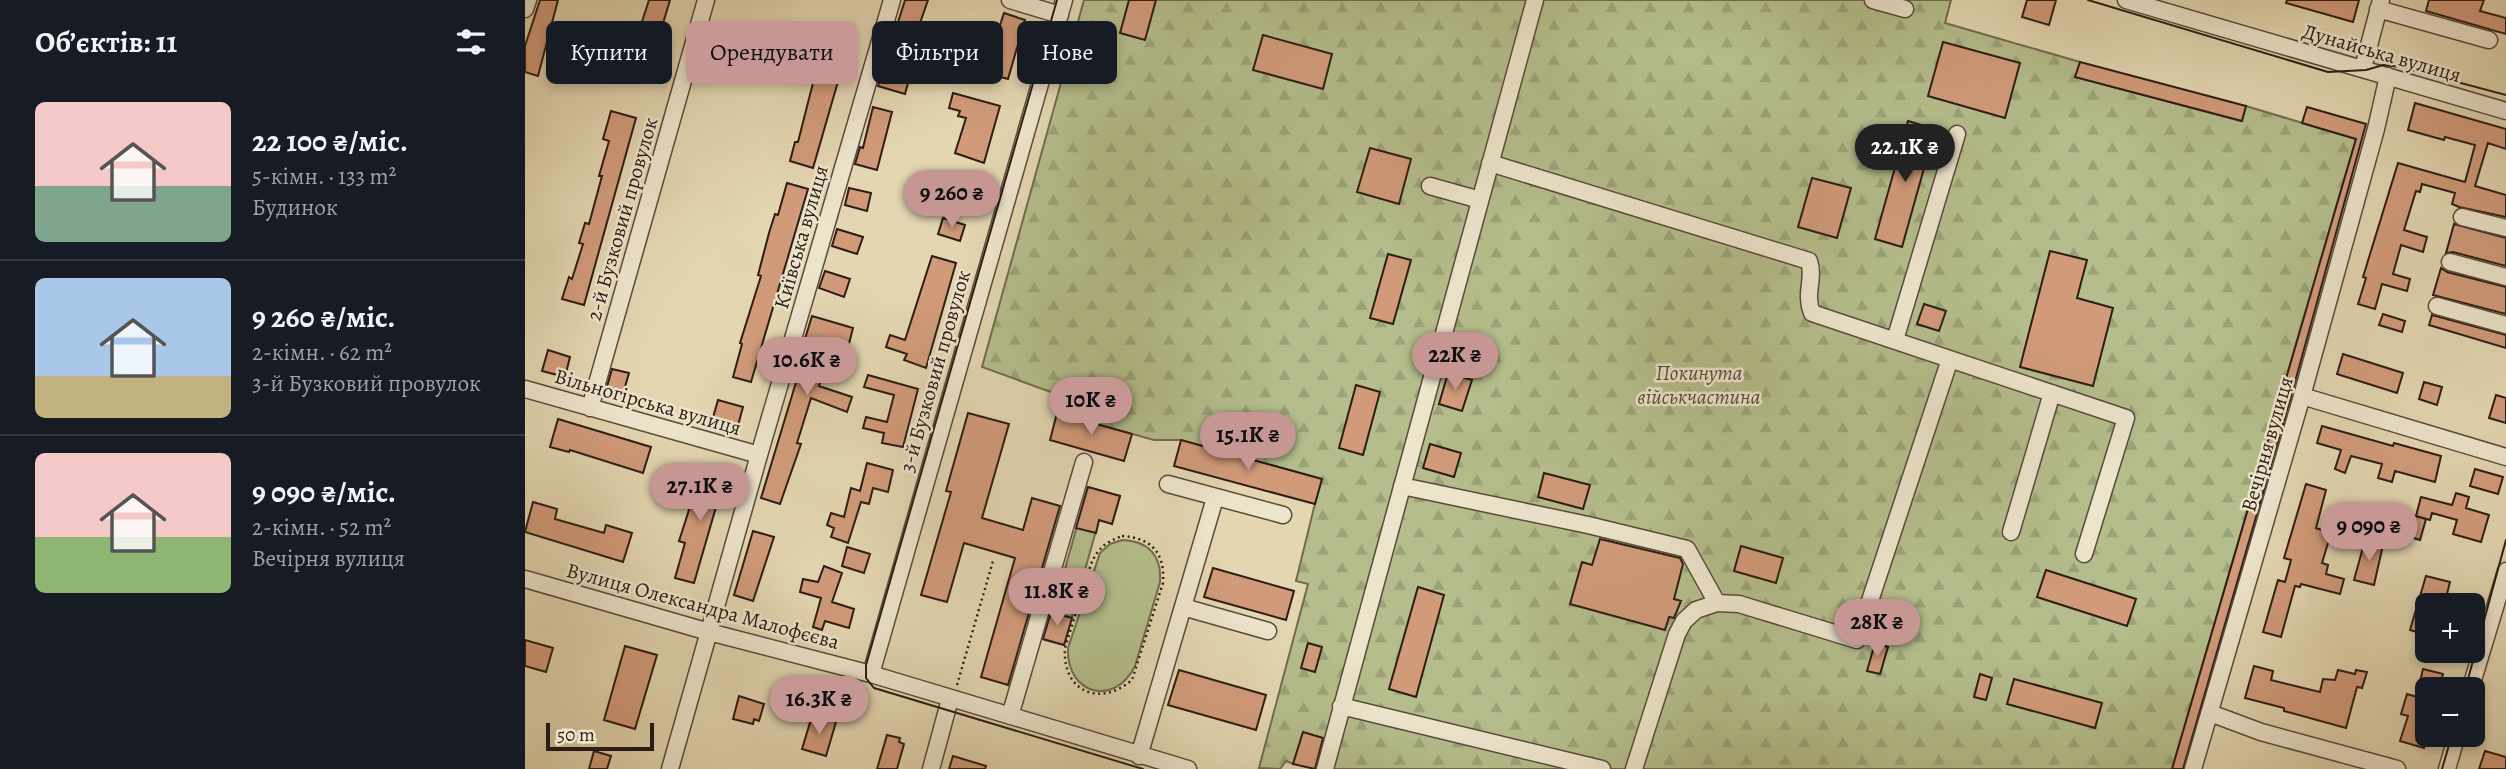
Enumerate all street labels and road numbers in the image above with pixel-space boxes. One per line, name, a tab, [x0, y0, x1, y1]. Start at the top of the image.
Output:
street label: Дунайська вулиця	[2299, 17, 2465, 89]
street label: 2-й Бузковий провулок	[580, 114, 664, 324]
street label: Київська вулиця	[767, 162, 835, 312]
street label: 3-й Бузковий провулок	[893, 267, 977, 475]
street label: Вільногірська вулиця	[551, 362, 745, 442]
street label: Вечірня вулиця	[2234, 373, 2300, 515]
street label: Вулиця Олександра Малофєєва	[564, 556, 843, 656]

